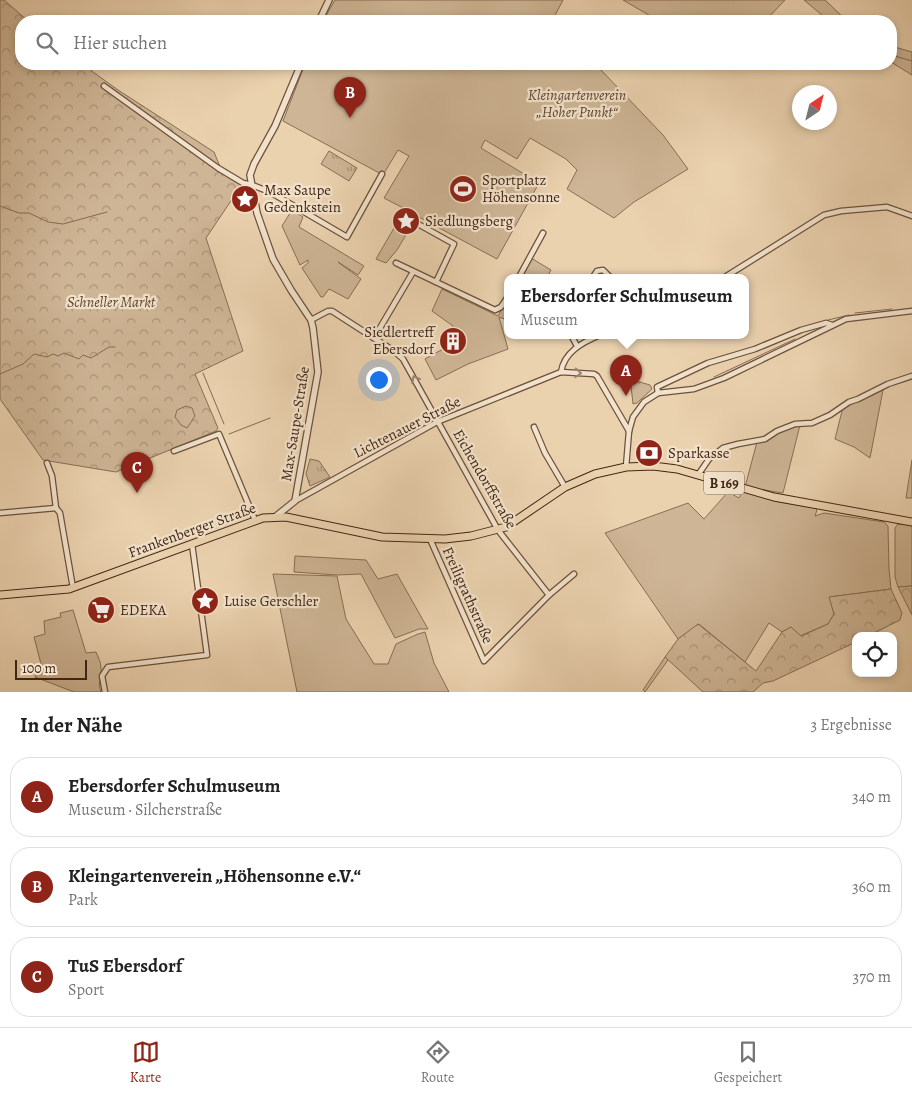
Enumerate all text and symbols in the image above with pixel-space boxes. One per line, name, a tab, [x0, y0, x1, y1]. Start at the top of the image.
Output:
search box	[15, 15, 897, 70]
icon: search	[33, 29, 61, 57]
text: Hier suchen	[73, 30, 167, 56]
pin: B	[334, 77, 366, 118]
park label: Kleingartenverein „Hoher Punkt“	[528, 85, 626, 122]
north arrow	[792, 85, 837, 130]
place label: Sportplatz Höhensonne	[482, 170, 560, 207]
sports icon: Sportplatz Höhensonne	[448, 174, 478, 204]
place label: Max Saupe Gedenkstein	[264, 180, 341, 217]
place icon: Max Saupe Gedenkstein	[230, 184, 260, 214]
place icon: Siedlungsberg	[391, 206, 421, 236]
place label: Siedlungsberg	[425, 211, 513, 231]
popup	[504, 274, 749, 339]
text: Ebersdorfer Schulmuseum	[520, 283, 733, 309]
park label: Schneller Markt	[67, 292, 156, 312]
text: Museum	[520, 309, 578, 331]
place label: Siedlertreff Ebersdorf	[364, 322, 436, 359]
building icon: Siedlertreff Ebersdorf	[438, 326, 468, 356]
pin: A	[610, 355, 642, 396]
street label: Max-Saupe-Straße	[276, 365, 314, 483]
your location	[366, 367, 392, 393]
one-way arrow	[574, 367, 582, 378]
one-way arrow	[411, 375, 421, 384]
street label: Lichtenauer Straße	[350, 391, 464, 463]
street label: Eichendorffstraße	[448, 426, 522, 533]
bank icon: Sparkasse	[634, 438, 664, 468]
place label: Sparkasse	[668, 443, 730, 463]
pin: C	[121, 452, 153, 493]
road number: B 169	[704, 472, 744, 494]
street label: Frankenberger Straße	[125, 498, 259, 562]
street label: Freiligrathstraße	[438, 543, 498, 647]
place icon: Luise Gerschler	[190, 586, 220, 616]
place label: Luise Gerschler	[224, 591, 319, 611]
supermarket icon: EDEKA	[86, 595, 116, 625]
place label: EDEKA	[120, 600, 166, 620]
map controls	[852, 632, 897, 677]
button: locate	[852, 632, 897, 677]
scale bar	[15, 657, 88, 680]
text: 100 m	[22, 659, 56, 678]
text: In der Nähe	[20, 711, 122, 739]
text: 3 Ergebnisse	[810, 714, 892, 736]
text: Ebersdorfer Schulmuseum	[68, 773, 280, 799]
text: A	[32, 786, 42, 808]
text: 340 m	[852, 786, 891, 808]
text: Museum · Silcherstraße	[68, 799, 222, 821]
text: Kleingartenverein „Höhensonne e.V.“	[68, 863, 361, 889]
text: B	[32, 876, 42, 898]
text: 360 m	[852, 876, 891, 898]
text: Park	[68, 889, 98, 911]
text: TuS Ebersdorf	[68, 953, 182, 979]
text: C	[32, 966, 42, 988]
text: 370 m	[853, 966, 891, 988]
text: Sport	[68, 979, 104, 1001]
tab: Karte	[130, 1038, 161, 1087]
tab: Route	[421, 1038, 454, 1087]
tab: Gespeichert	[714, 1038, 782, 1087]

